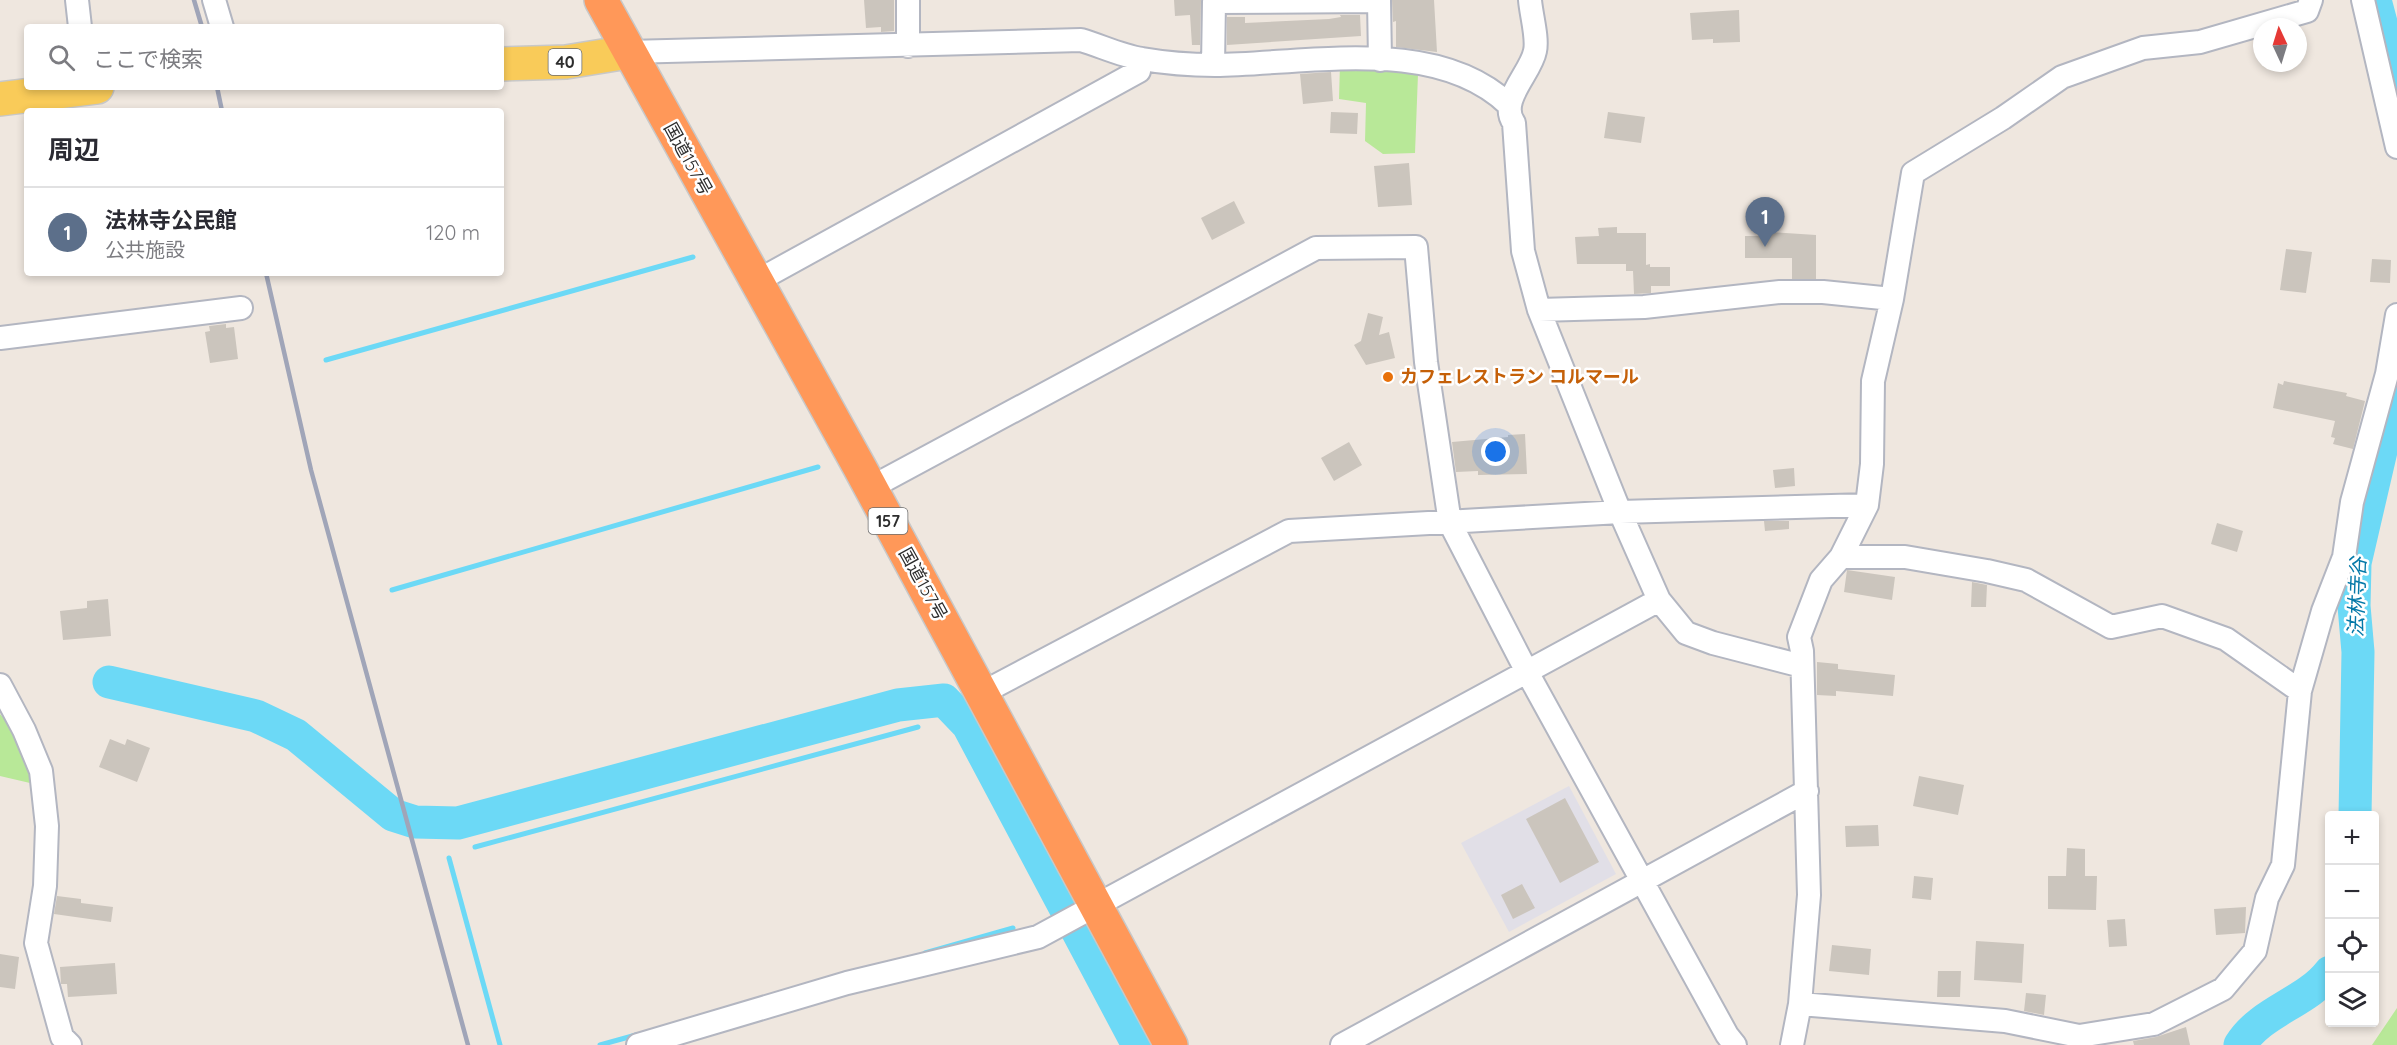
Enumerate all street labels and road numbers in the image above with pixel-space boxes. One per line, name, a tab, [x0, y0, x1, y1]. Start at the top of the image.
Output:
road number: 40	[548, 49, 582, 75]
street label: 国道157号	[659, 118, 718, 199]
road number: 157	[868, 508, 908, 534]
street label: 国道157号	[894, 543, 953, 624]

